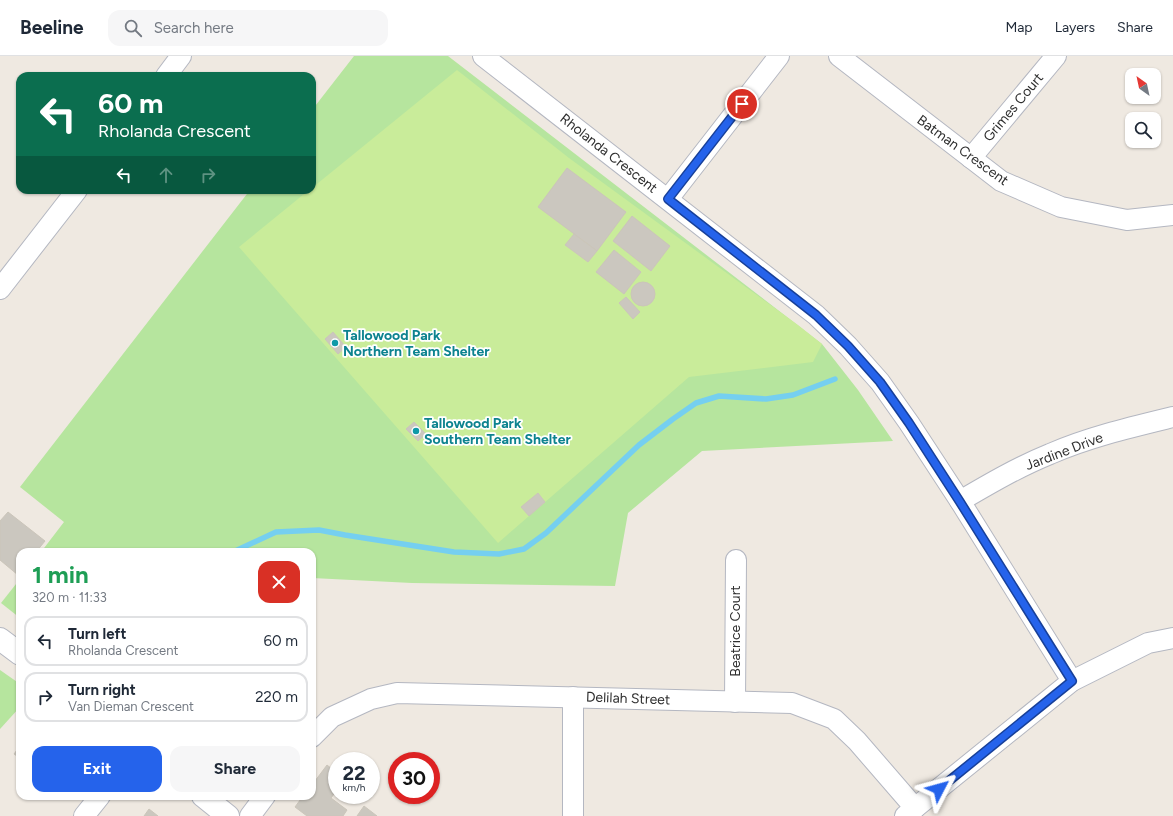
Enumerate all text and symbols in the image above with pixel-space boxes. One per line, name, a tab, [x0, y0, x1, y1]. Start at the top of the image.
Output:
search box	[108, 10, 388, 46]
text: Beeline	[20, 16, 84, 39]
icon: search	[122, 17, 144, 39]
text: Search here	[154, 19, 234, 37]
text: Map	[1005, 19, 1033, 36]
text: Layers	[1055, 19, 1095, 36]
text: Share	[1117, 19, 1153, 36]
north arrow	[1125, 68, 1161, 104]
map controls	[1125, 68, 1161, 148]
street label: Grimes Court	[980, 70, 1047, 145]
text: 60 m	[98, 86, 163, 120]
pin	[725, 87, 759, 121]
icon: left	[32, 88, 84, 140]
icon: arrive	[731, 93, 753, 115]
street label: Rholanda Crescent	[557, 110, 661, 197]
street label: Batman Crescent	[914, 112, 1012, 189]
button: search	[1125, 112, 1161, 148]
text: Rholanda Crescent	[98, 120, 251, 142]
icon: left	[113, 164, 135, 186]
icon: ahead	[155, 164, 177, 186]
icon: right	[197, 164, 219, 186]
place label: Tallowood Park Northern Team Shelter	[343, 327, 490, 360]
marker: Tallowood Park Northern Team Shelter	[330, 338, 340, 348]
place label: Tallowood Park Southern Team Shelter	[424, 415, 571, 448]
marker: Tallowood Park Southern Team Shelter	[411, 426, 421, 436]
street label: Jardine Drive	[1023, 429, 1106, 474]
text: 1 min	[32, 560, 89, 589]
button: close	[258, 561, 300, 603]
street label: Beatrice Court	[727, 585, 744, 677]
text: 320 m · 11:33	[32, 590, 107, 605]
text: Turn left	[68, 625, 126, 643]
icon: left	[34, 630, 56, 652]
text: 60 m	[263, 632, 298, 650]
text: Rholanda Crescent	[68, 643, 178, 658]
text: Turn right	[68, 681, 136, 699]
icon: right	[34, 686, 56, 708]
text: 220 m	[255, 688, 298, 706]
street label: Delilah Street	[586, 689, 670, 708]
text: Van Dieman Crescent	[68, 699, 194, 714]
button: Exit	[32, 746, 162, 792]
button: Share	[170, 746, 300, 792]
speed limit sign: 30	[388, 752, 440, 804]
text: 22	[342, 761, 366, 785]
position arrow	[918, 768, 960, 810]
text: km/h	[343, 781, 365, 794]

